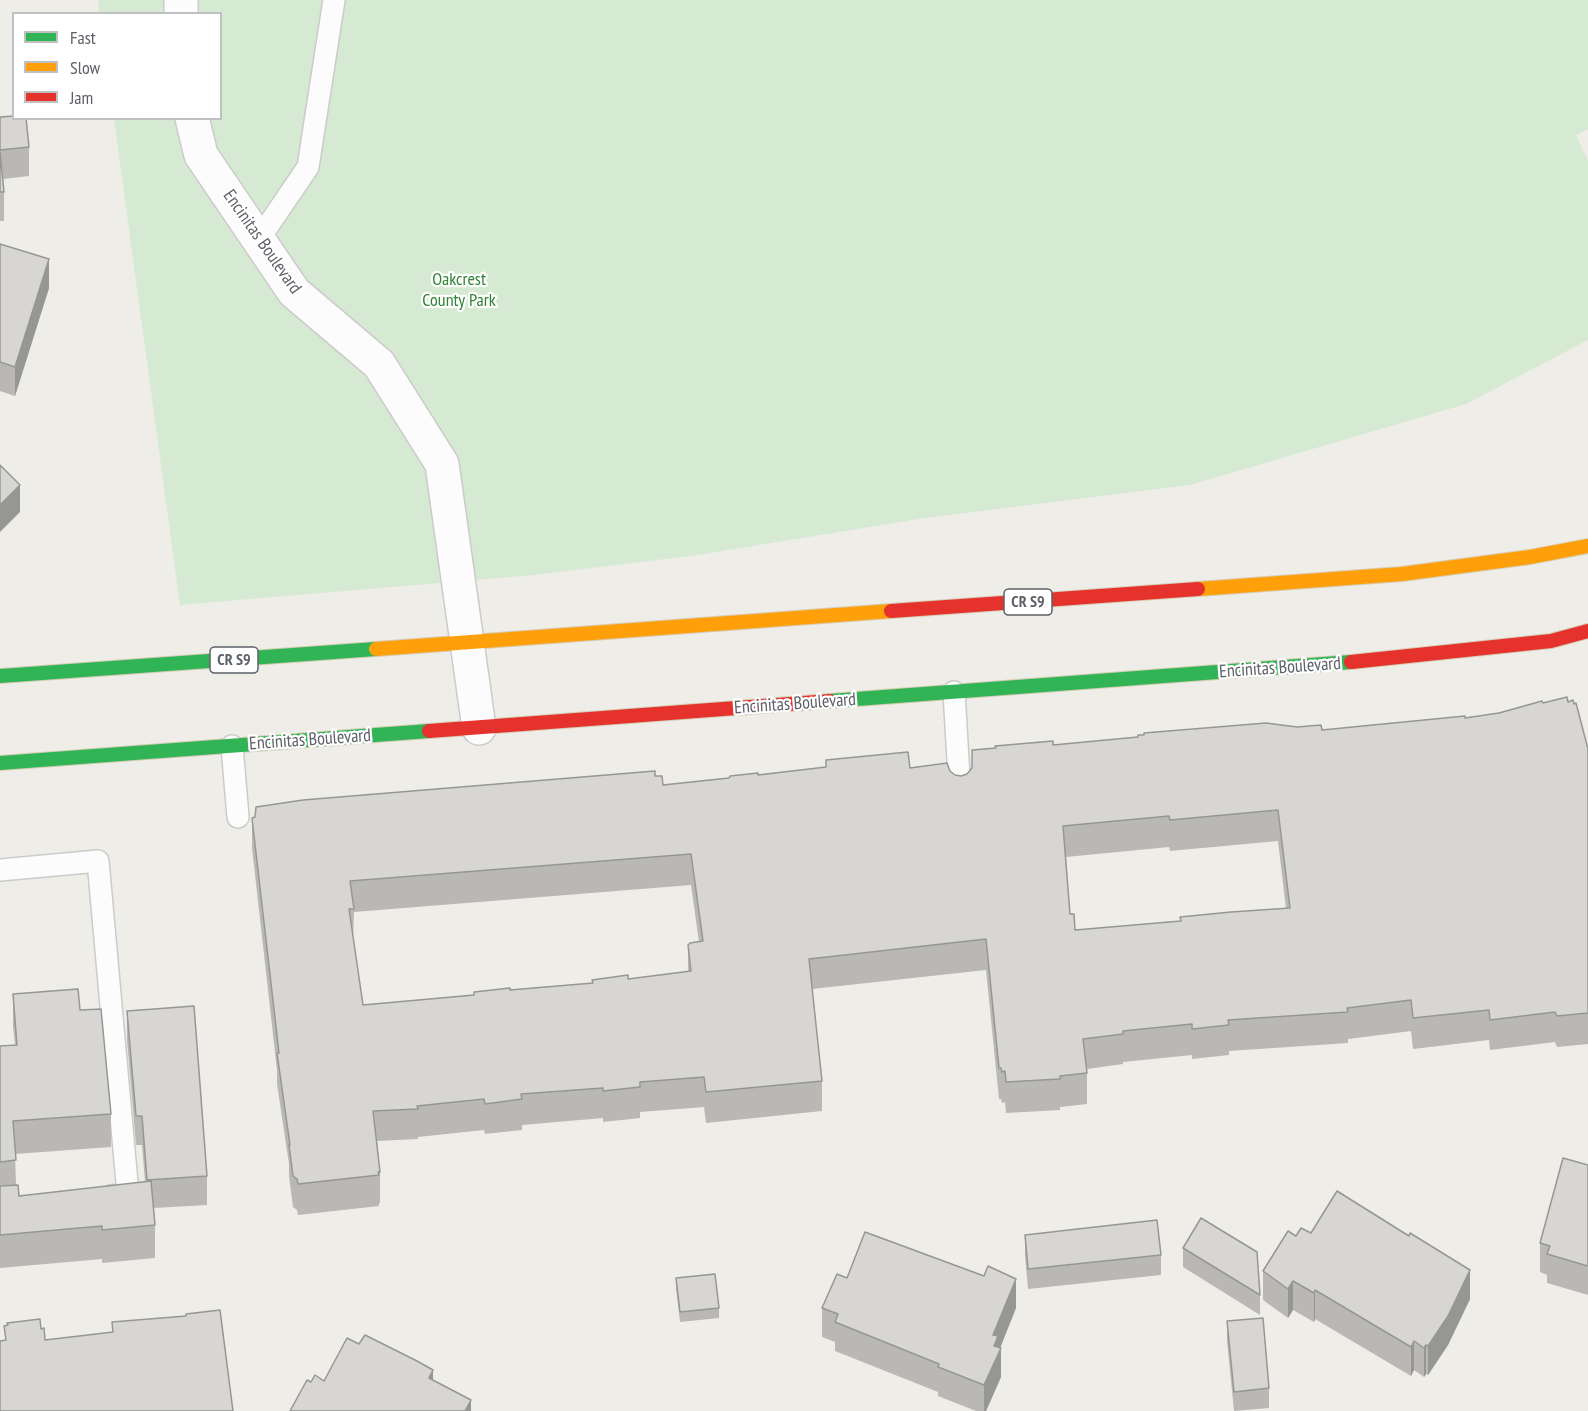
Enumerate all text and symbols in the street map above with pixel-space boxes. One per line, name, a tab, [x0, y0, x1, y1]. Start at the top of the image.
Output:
legend	[12, 12, 222, 120]
text: Fast	[70, 26, 96, 49]
text: Slow	[70, 56, 100, 79]
text: Jam	[70, 86, 93, 109]
street label: Encinitas Boulevard	[218, 186, 306, 298]
park label: Oakcrest County Park	[422, 269, 496, 312]
road number: CR S9	[1004, 589, 1052, 615]
road number: CR S9	[210, 647, 258, 673]
street label: Encinitas Boulevard	[1218, 653, 1342, 683]
street label: Encinitas Boulevard	[733, 689, 857, 719]
street label: Encinitas Boulevard	[248, 725, 372, 755]

